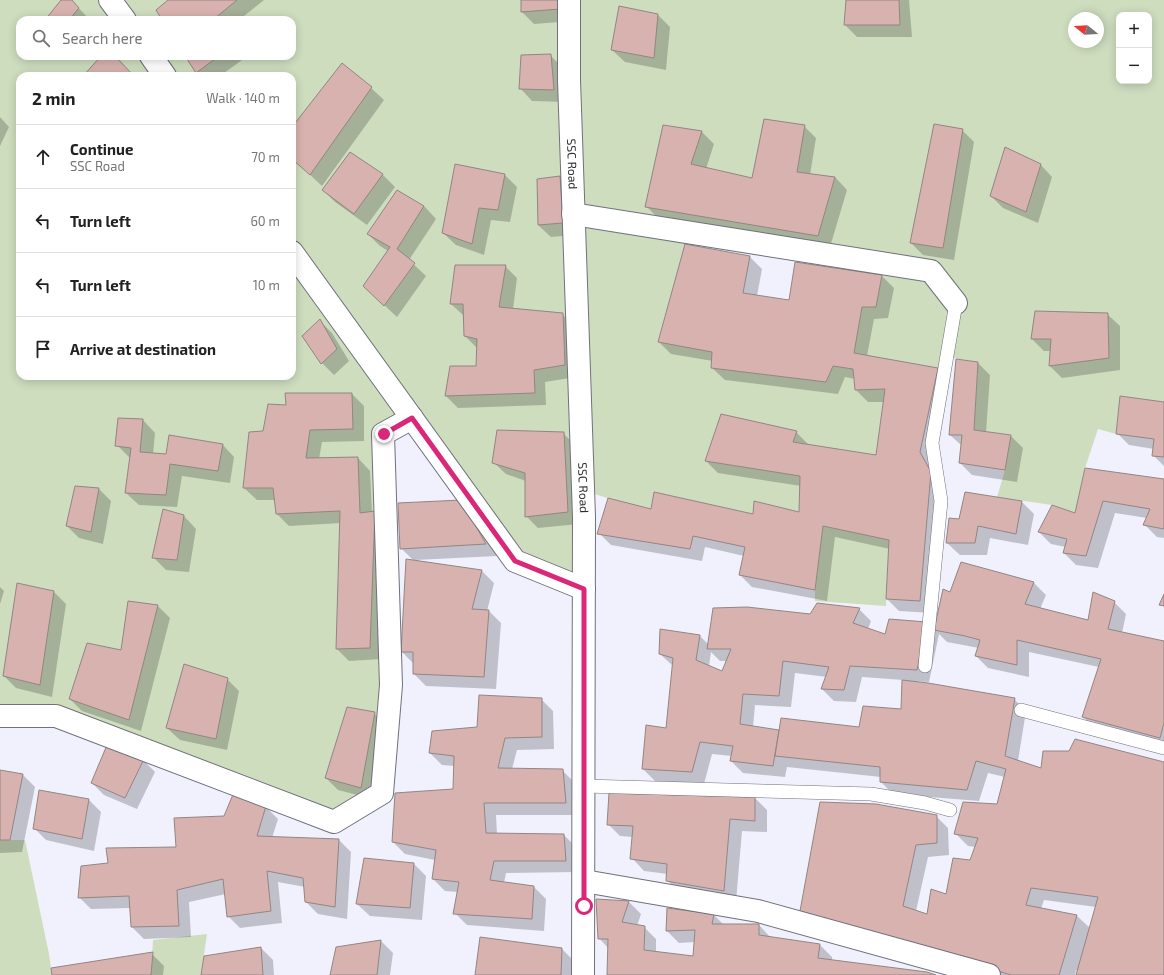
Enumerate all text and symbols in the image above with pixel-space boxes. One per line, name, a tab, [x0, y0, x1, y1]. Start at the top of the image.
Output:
north arrow	[1068, 12, 1104, 48]
map controls	[1116, 12, 1152, 84]
button: +	[1116, 12, 1152, 48]
search box	[16, 16, 296, 60]
icon: search	[30, 27, 52, 49]
text: Search here	[62, 29, 143, 47]
button: −	[1116, 48, 1152, 84]
text: 2 min	[32, 88, 75, 108]
text: Walk · 140 m	[206, 90, 280, 106]
street label: SSC Road	[565, 138, 581, 189]
text: Continue	[70, 140, 133, 158]
icon: ahead	[32, 146, 54, 168]
text: 70 m	[251, 149, 280, 165]
text: SSC Road	[70, 158, 125, 174]
icon: left	[32, 210, 54, 232]
text: Turn left	[70, 212, 131, 230]
text: 60 m	[250, 213, 280, 229]
icon: left	[32, 274, 54, 296]
text: Turn left	[70, 276, 131, 294]
text: 10 m	[253, 277, 280, 293]
icon: arrive	[32, 338, 54, 360]
text: Arrive at destination	[70, 340, 216, 358]
route end	[375, 425, 393, 443]
street label: SSC Road	[576, 462, 592, 513]
route start	[575, 897, 593, 915]

